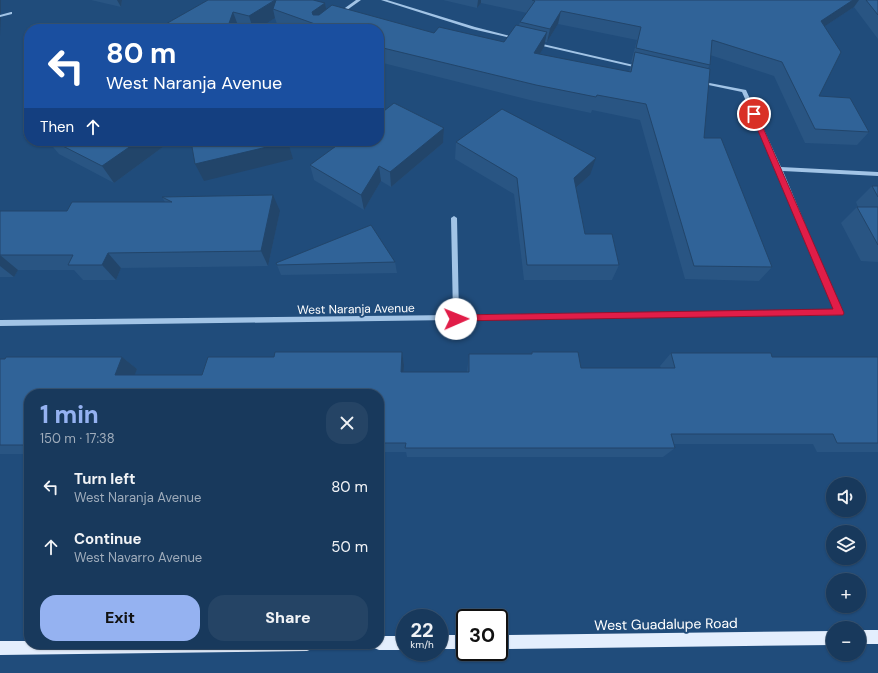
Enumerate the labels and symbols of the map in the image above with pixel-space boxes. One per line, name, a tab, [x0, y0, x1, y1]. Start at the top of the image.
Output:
pin	[737, 97, 771, 131]
position arrow	[435, 298, 477, 340]
street label: West Naranja Avenue	[297, 300, 415, 318]
speed limit sign: 30	[456, 609, 508, 661]
street label: West Guadalupe Road	[594, 614, 738, 634]

